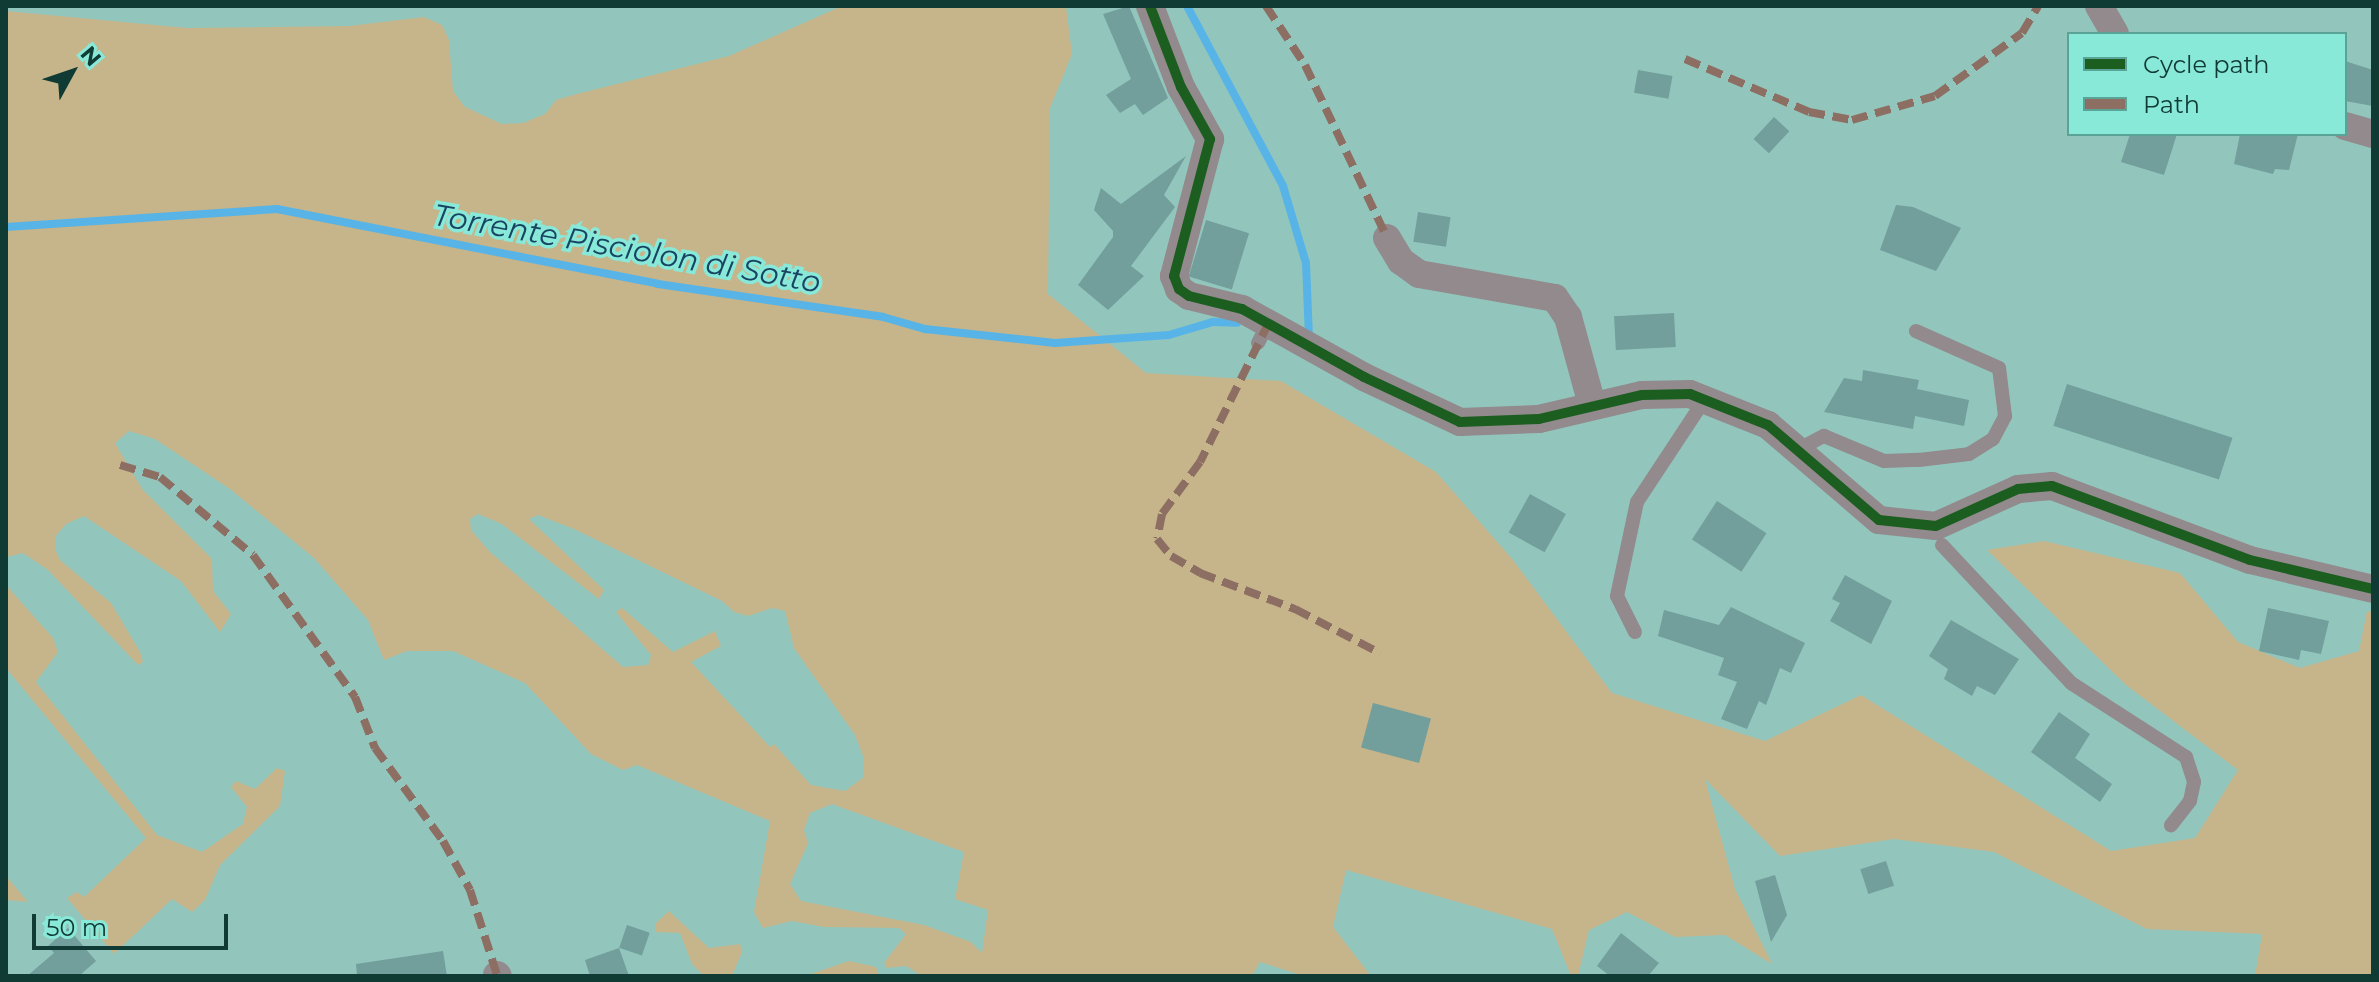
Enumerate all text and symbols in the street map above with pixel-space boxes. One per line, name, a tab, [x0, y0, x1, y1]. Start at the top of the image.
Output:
north arrow	[32, 32, 112, 112]
legend	[2067, 32, 2347, 136]
text: N	[75, 41, 107, 72]
text: Cycle path	[2143, 50, 2270, 79]
text: Path	[2143, 90, 2200, 119]
water label: Torrente Pisciolon di Sotto	[431, 197, 823, 301]
scale bar	[36, 898, 232, 948]
text: 50 m	[46, 913, 107, 942]

